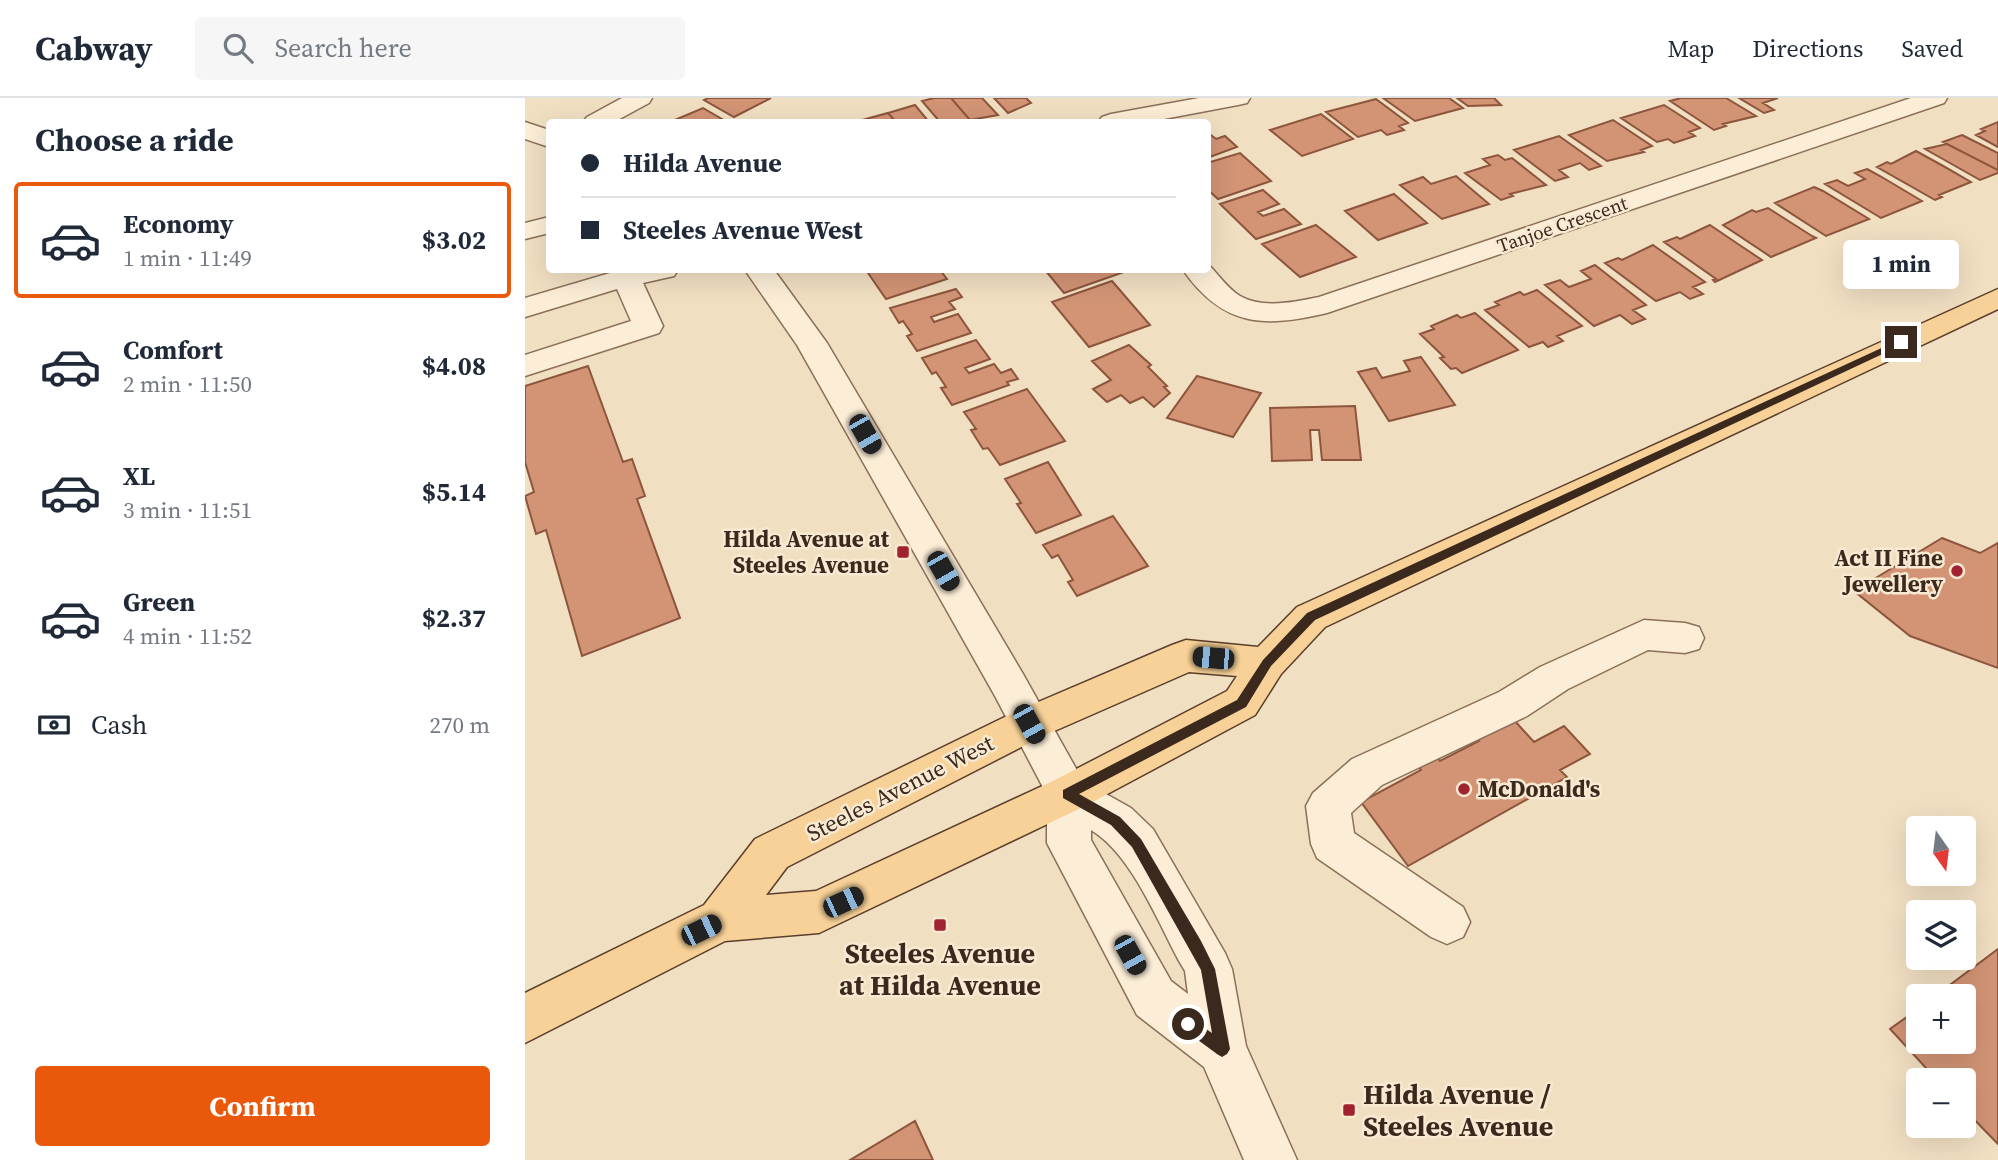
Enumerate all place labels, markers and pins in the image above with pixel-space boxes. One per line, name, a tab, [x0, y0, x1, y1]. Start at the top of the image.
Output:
place label: Hilda Avenue at Steeles Avenue	[723, 523, 890, 581]
place label: Act II Fine Jewellery	[1834, 542, 1944, 600]
marker: Hilda Avenue at Steeles Avenue	[895, 544, 911, 560]
marker: Act II Fine Jewellery	[1949, 563, 1965, 579]
place label: McDonald's	[1478, 773, 1600, 805]
marker: McDonald's	[1456, 781, 1472, 797]
marker: Steeles Avenue at Hilda Avenue	[932, 917, 948, 933]
place label: Steeles Avenue at Hilda Avenue	[839, 934, 1041, 1004]
place label: Hilda Avenue / Steeles Avenue	[1363, 1075, 1553, 1145]
marker: Hilda Avenue / Steeles Avenue	[1341, 1102, 1357, 1118]

